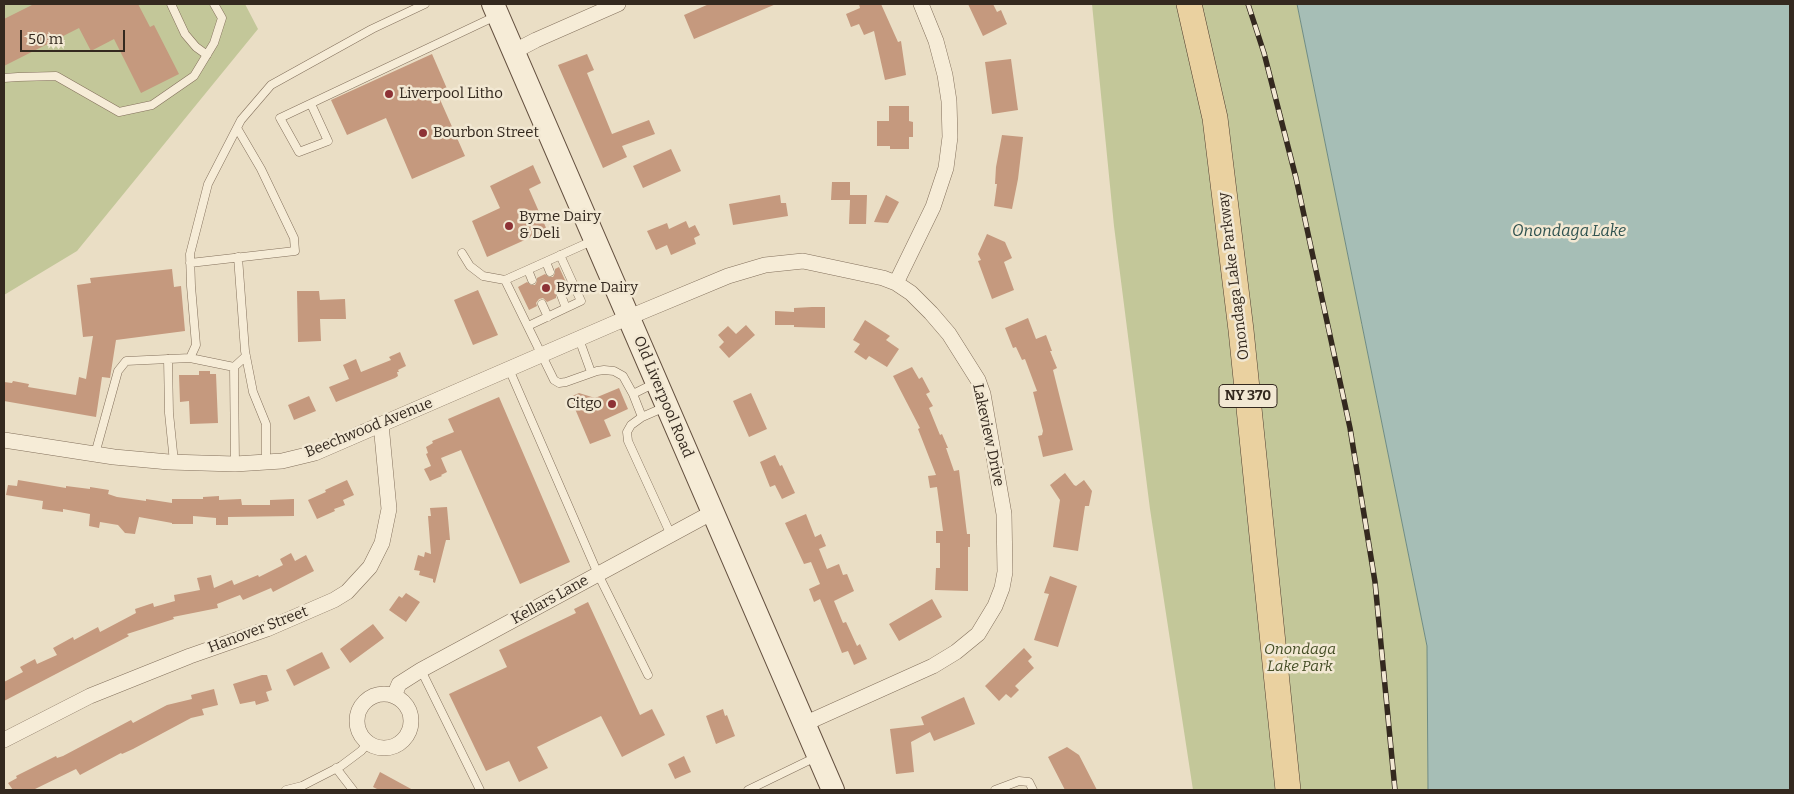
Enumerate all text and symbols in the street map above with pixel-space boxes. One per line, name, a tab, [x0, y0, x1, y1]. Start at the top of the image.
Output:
scale bar	[22, 20, 128, 52]
text: 50 m	[28, 30, 63, 48]
place label: Liverpool Litho	[399, 85, 503, 103]
marker: Liverpool Litho	[383, 88, 395, 100]
place label: Bourbon Street	[433, 124, 539, 142]
marker: Bourbon Street	[417, 127, 429, 139]
street label: Onondaga Lake Parkway	[1215, 191, 1253, 361]
place label: Byrne Dairy & Deli	[519, 208, 601, 243]
marker: Byrne Dairy & Deli	[503, 220, 515, 232]
water label: Onondaga Lake	[1512, 222, 1626, 242]
place label: Byrne Dairy	[556, 279, 638, 297]
marker: Byrne Dairy	[540, 282, 552, 294]
street label: Old Liverpool Road	[629, 333, 697, 461]
street label: Lakeview Drive	[968, 382, 1008, 488]
road number: NY 370	[1219, 384, 1277, 408]
street label: Beechwood Avenue	[303, 394, 435, 462]
place label: Citgo	[566, 395, 602, 413]
marker: Citgo	[606, 398, 618, 410]
street label: Kellars Lane	[508, 571, 592, 629]
street label: Hanover Street	[206, 603, 310, 657]
park label: Onondaga Lake Park	[1264, 641, 1336, 676]

